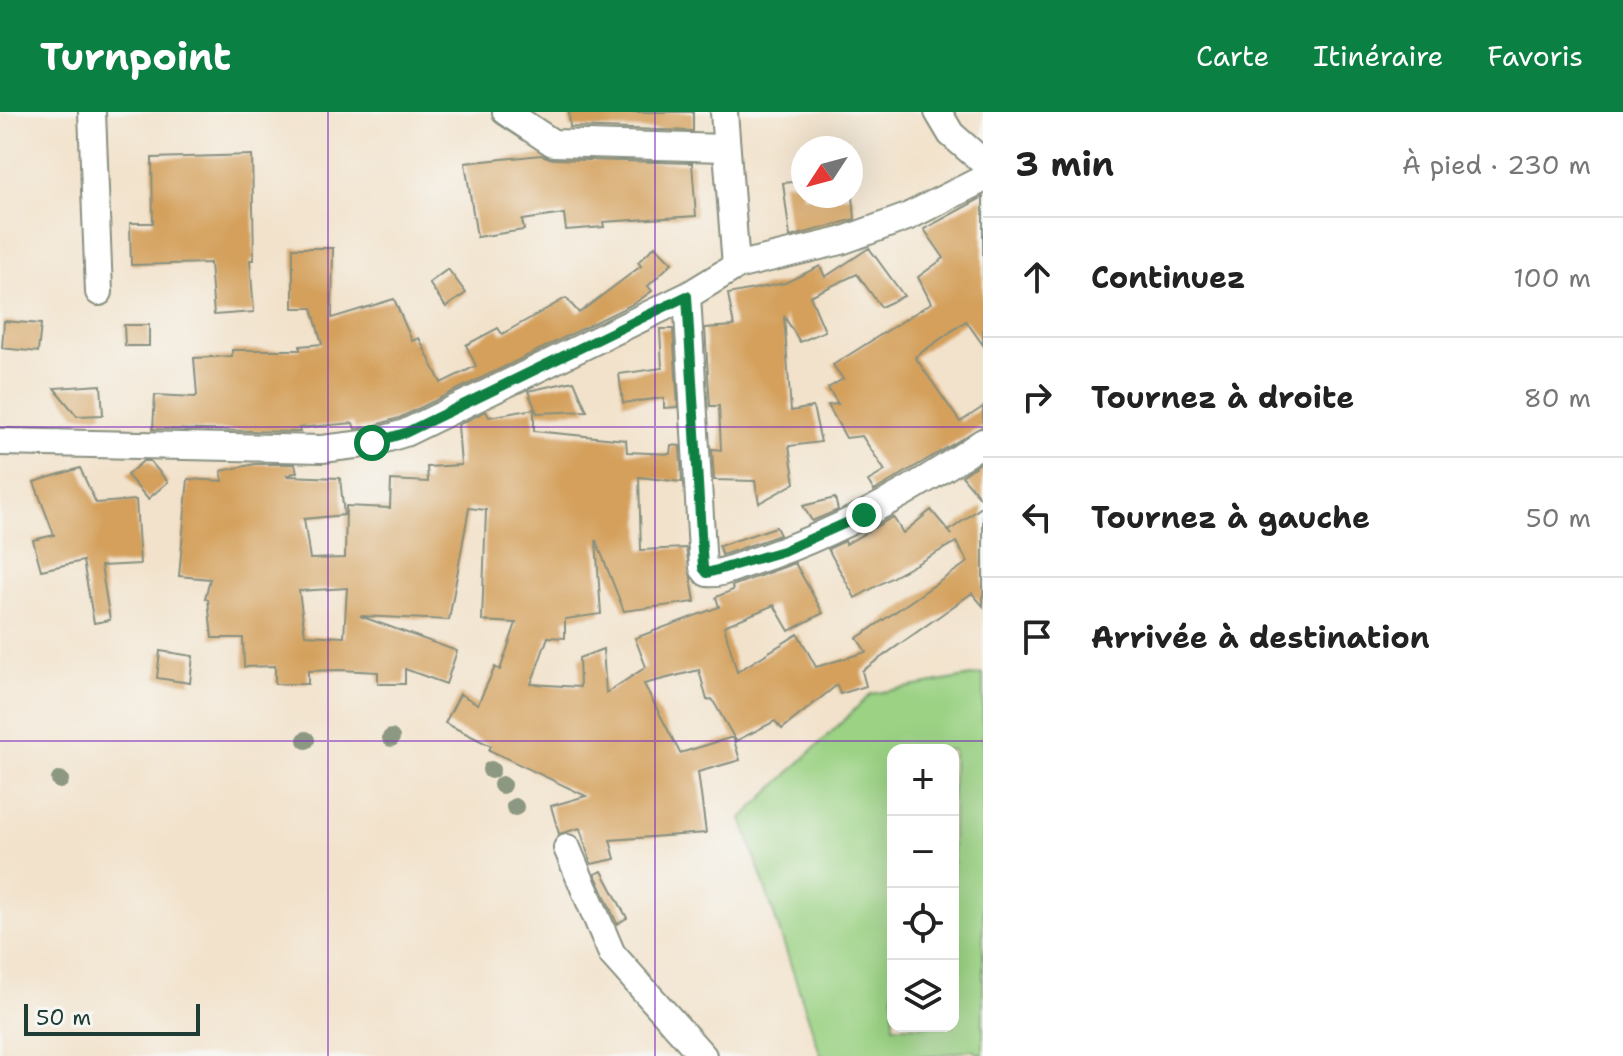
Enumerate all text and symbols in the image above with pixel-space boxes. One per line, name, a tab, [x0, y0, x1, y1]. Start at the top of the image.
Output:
text: Turnpoint	[40, 31, 231, 82]
text: Carte	[1196, 37, 1269, 75]
text: Itinéraire	[1313, 37, 1443, 75]
text: Favoris	[1487, 37, 1583, 75]
north arrow	[791, 136, 863, 208]
text: 3 min	[1015, 141, 1114, 187]
text: À pied · 230 m	[1402, 147, 1591, 182]
icon: ahead	[1015, 255, 1059, 299]
text: Continuez	[1091, 257, 1246, 298]
text: 100 m	[1513, 260, 1591, 295]
icon: right	[1015, 375, 1059, 419]
text: Tournez à droite	[1091, 377, 1354, 418]
text: 80 m	[1524, 380, 1591, 415]
route start	[354, 425, 390, 461]
icon: left	[1015, 495, 1059, 539]
route end	[846, 497, 882, 533]
text: Tournez à gauche	[1091, 497, 1370, 538]
text: 50 m	[1526, 500, 1591, 535]
icon: arrive	[1015, 615, 1059, 659]
text: Arrivée à destination	[1091, 617, 1430, 658]
map controls	[887, 744, 959, 1032]
button: +	[887, 744, 959, 816]
button: −	[887, 816, 959, 888]
button: locate	[887, 888, 959, 960]
button: layers	[887, 960, 959, 1032]
scale bar	[24, 1000, 200, 1036]
text: 50 m	[36, 1003, 91, 1032]

